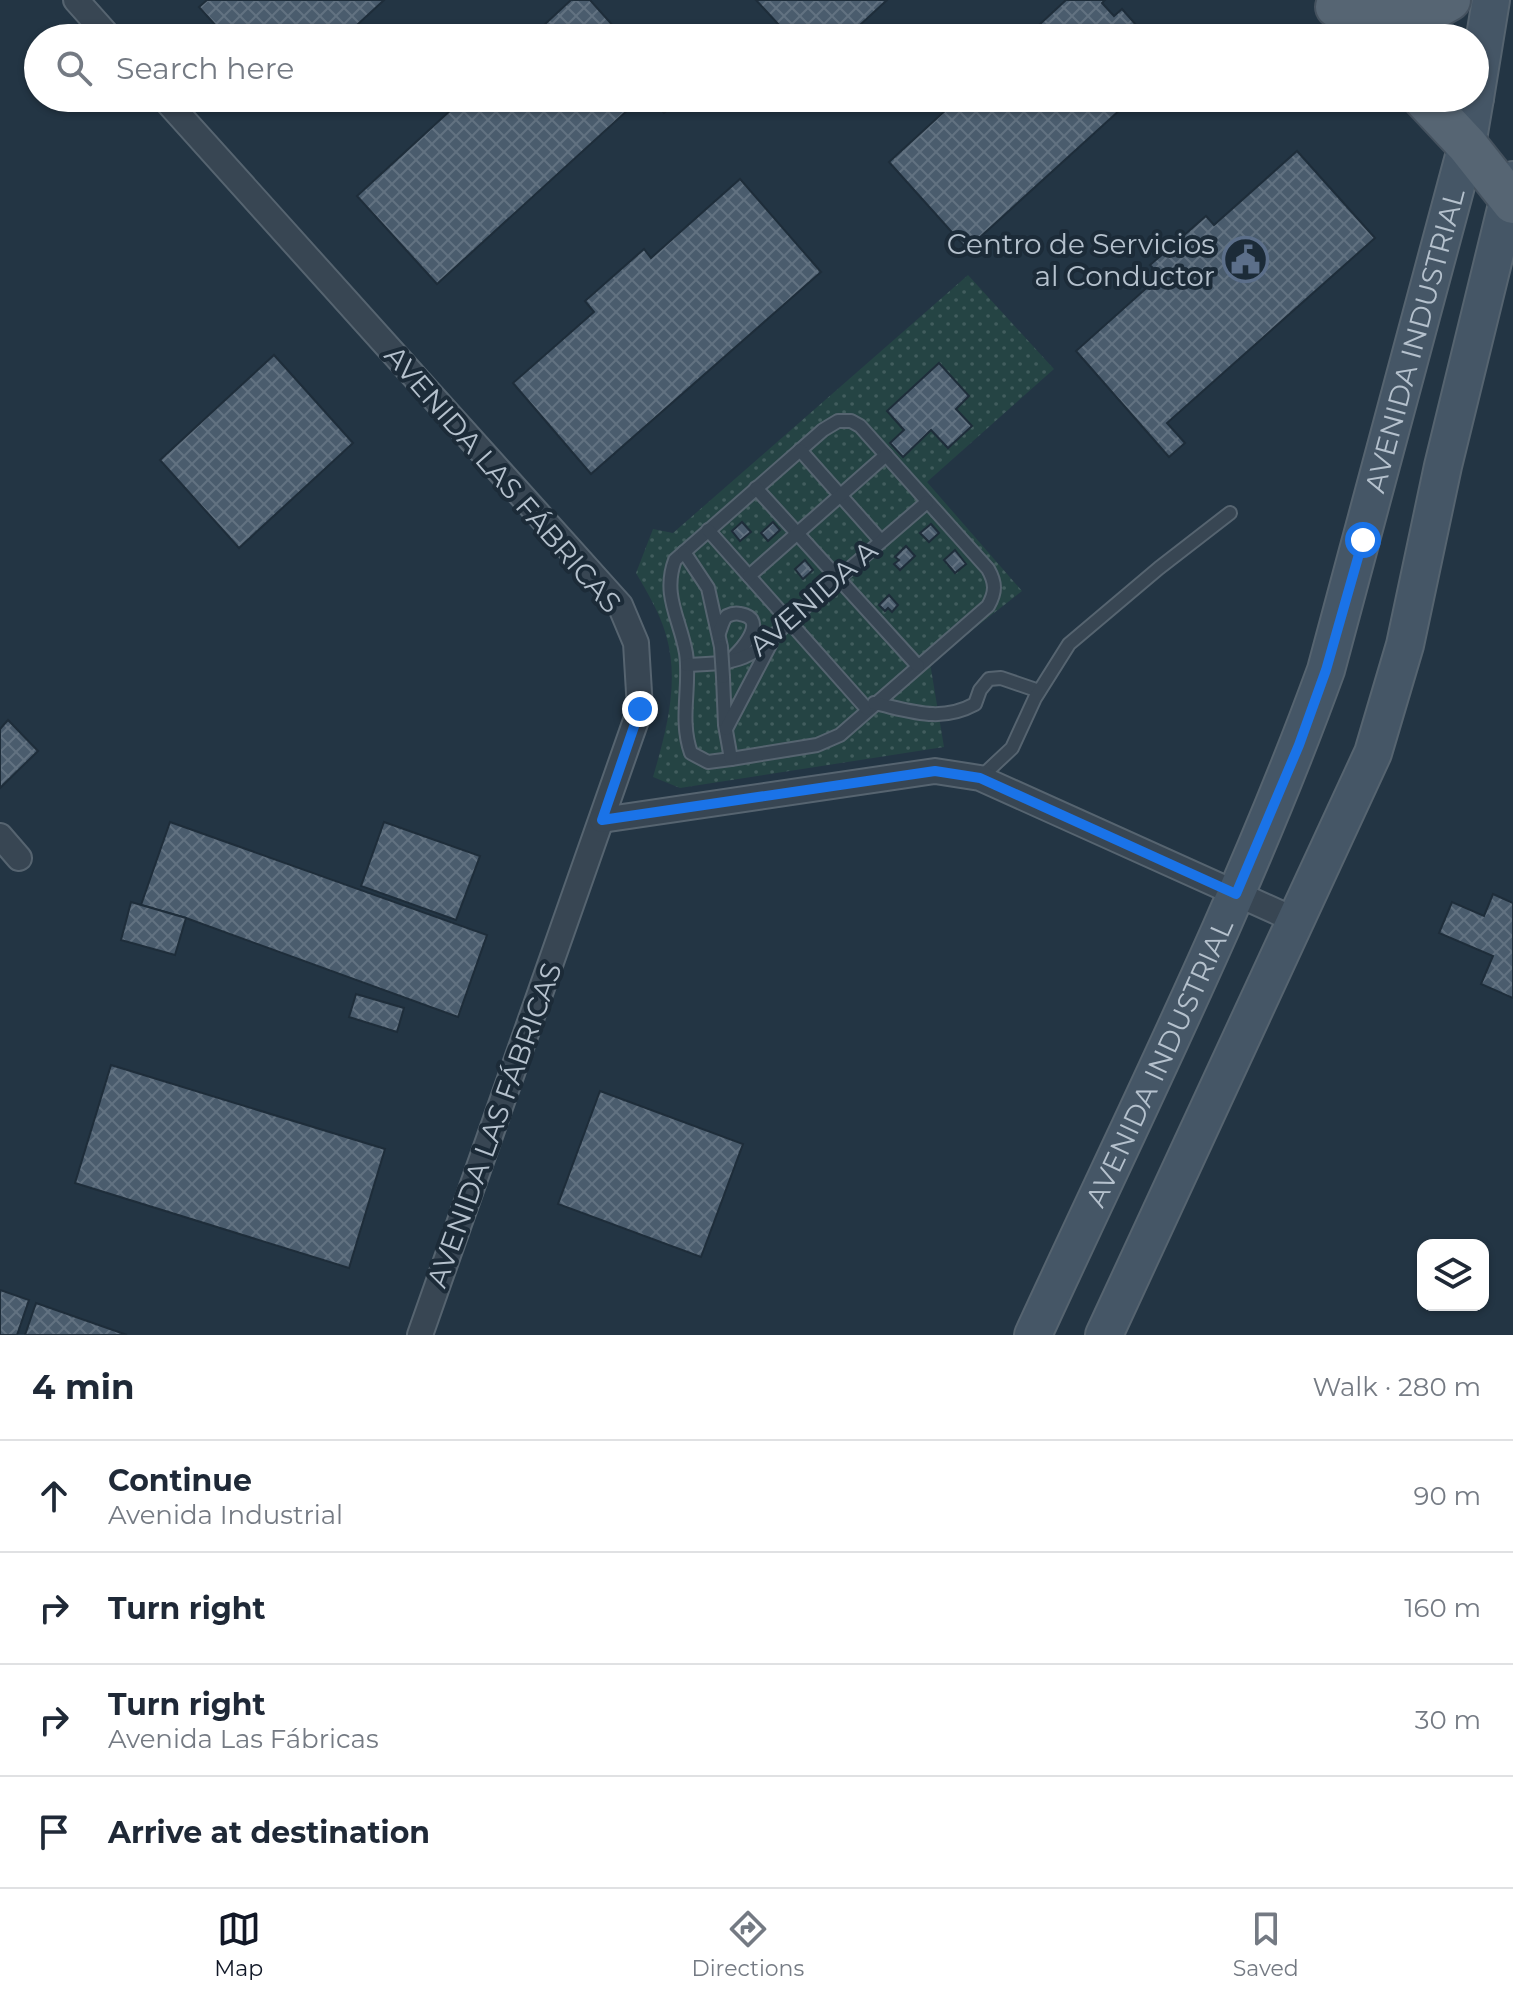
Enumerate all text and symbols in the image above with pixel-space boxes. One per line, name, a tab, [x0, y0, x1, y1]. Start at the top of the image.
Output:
search box	[24, 24, 1489, 112]
icon: search	[52, 46, 96, 90]
text: Search here	[116, 50, 294, 87]
street label: AVENIDA INDUSTRIAL	[1357, 184, 1472, 496]
place label: Centro de Servicios al Conductor	[947, 227, 1215, 293]
public building icon: Centro de Servicios al Conductor	[1222, 236, 1270, 284]
street label: AVENIDA LAS FÁBRICAS	[378, 338, 628, 620]
route start	[1345, 522, 1381, 558]
street label: AVENIDA A	[742, 533, 885, 663]
route end	[622, 691, 658, 727]
street label: AVENIDA INDUSTRIAL	[1078, 913, 1240, 1212]
street label: AVENIDA LAS FÁBRICAS	[419, 958, 569, 1292]
map controls	[1417, 1239, 1489, 1311]
button: layers	[1417, 1239, 1489, 1311]
text: 4 min	[32, 1366, 134, 1408]
text: Walk · 280 m	[1313, 1371, 1481, 1403]
text: Continue	[108, 1462, 252, 1499]
icon: ahead	[32, 1474, 76, 1518]
text: 90 m	[1414, 1480, 1481, 1512]
text: Avenida Industrial	[108, 1499, 343, 1531]
icon: right	[32, 1586, 76, 1630]
text: Turn right	[108, 1590, 265, 1627]
text: 160 m	[1404, 1592, 1481, 1624]
text: Turn right	[108, 1686, 265, 1723]
icon: right	[32, 1698, 76, 1742]
text: 30 m	[1415, 1704, 1481, 1736]
text: Avenida Las Fábricas	[108, 1723, 379, 1755]
icon: arrive	[32, 1810, 76, 1854]
text: Arrive at destination	[108, 1814, 430, 1851]
tab: Map	[214, 1907, 263, 1982]
tab: Directions	[692, 1907, 804, 1982]
tab: Saved	[1233, 1907, 1299, 1982]

